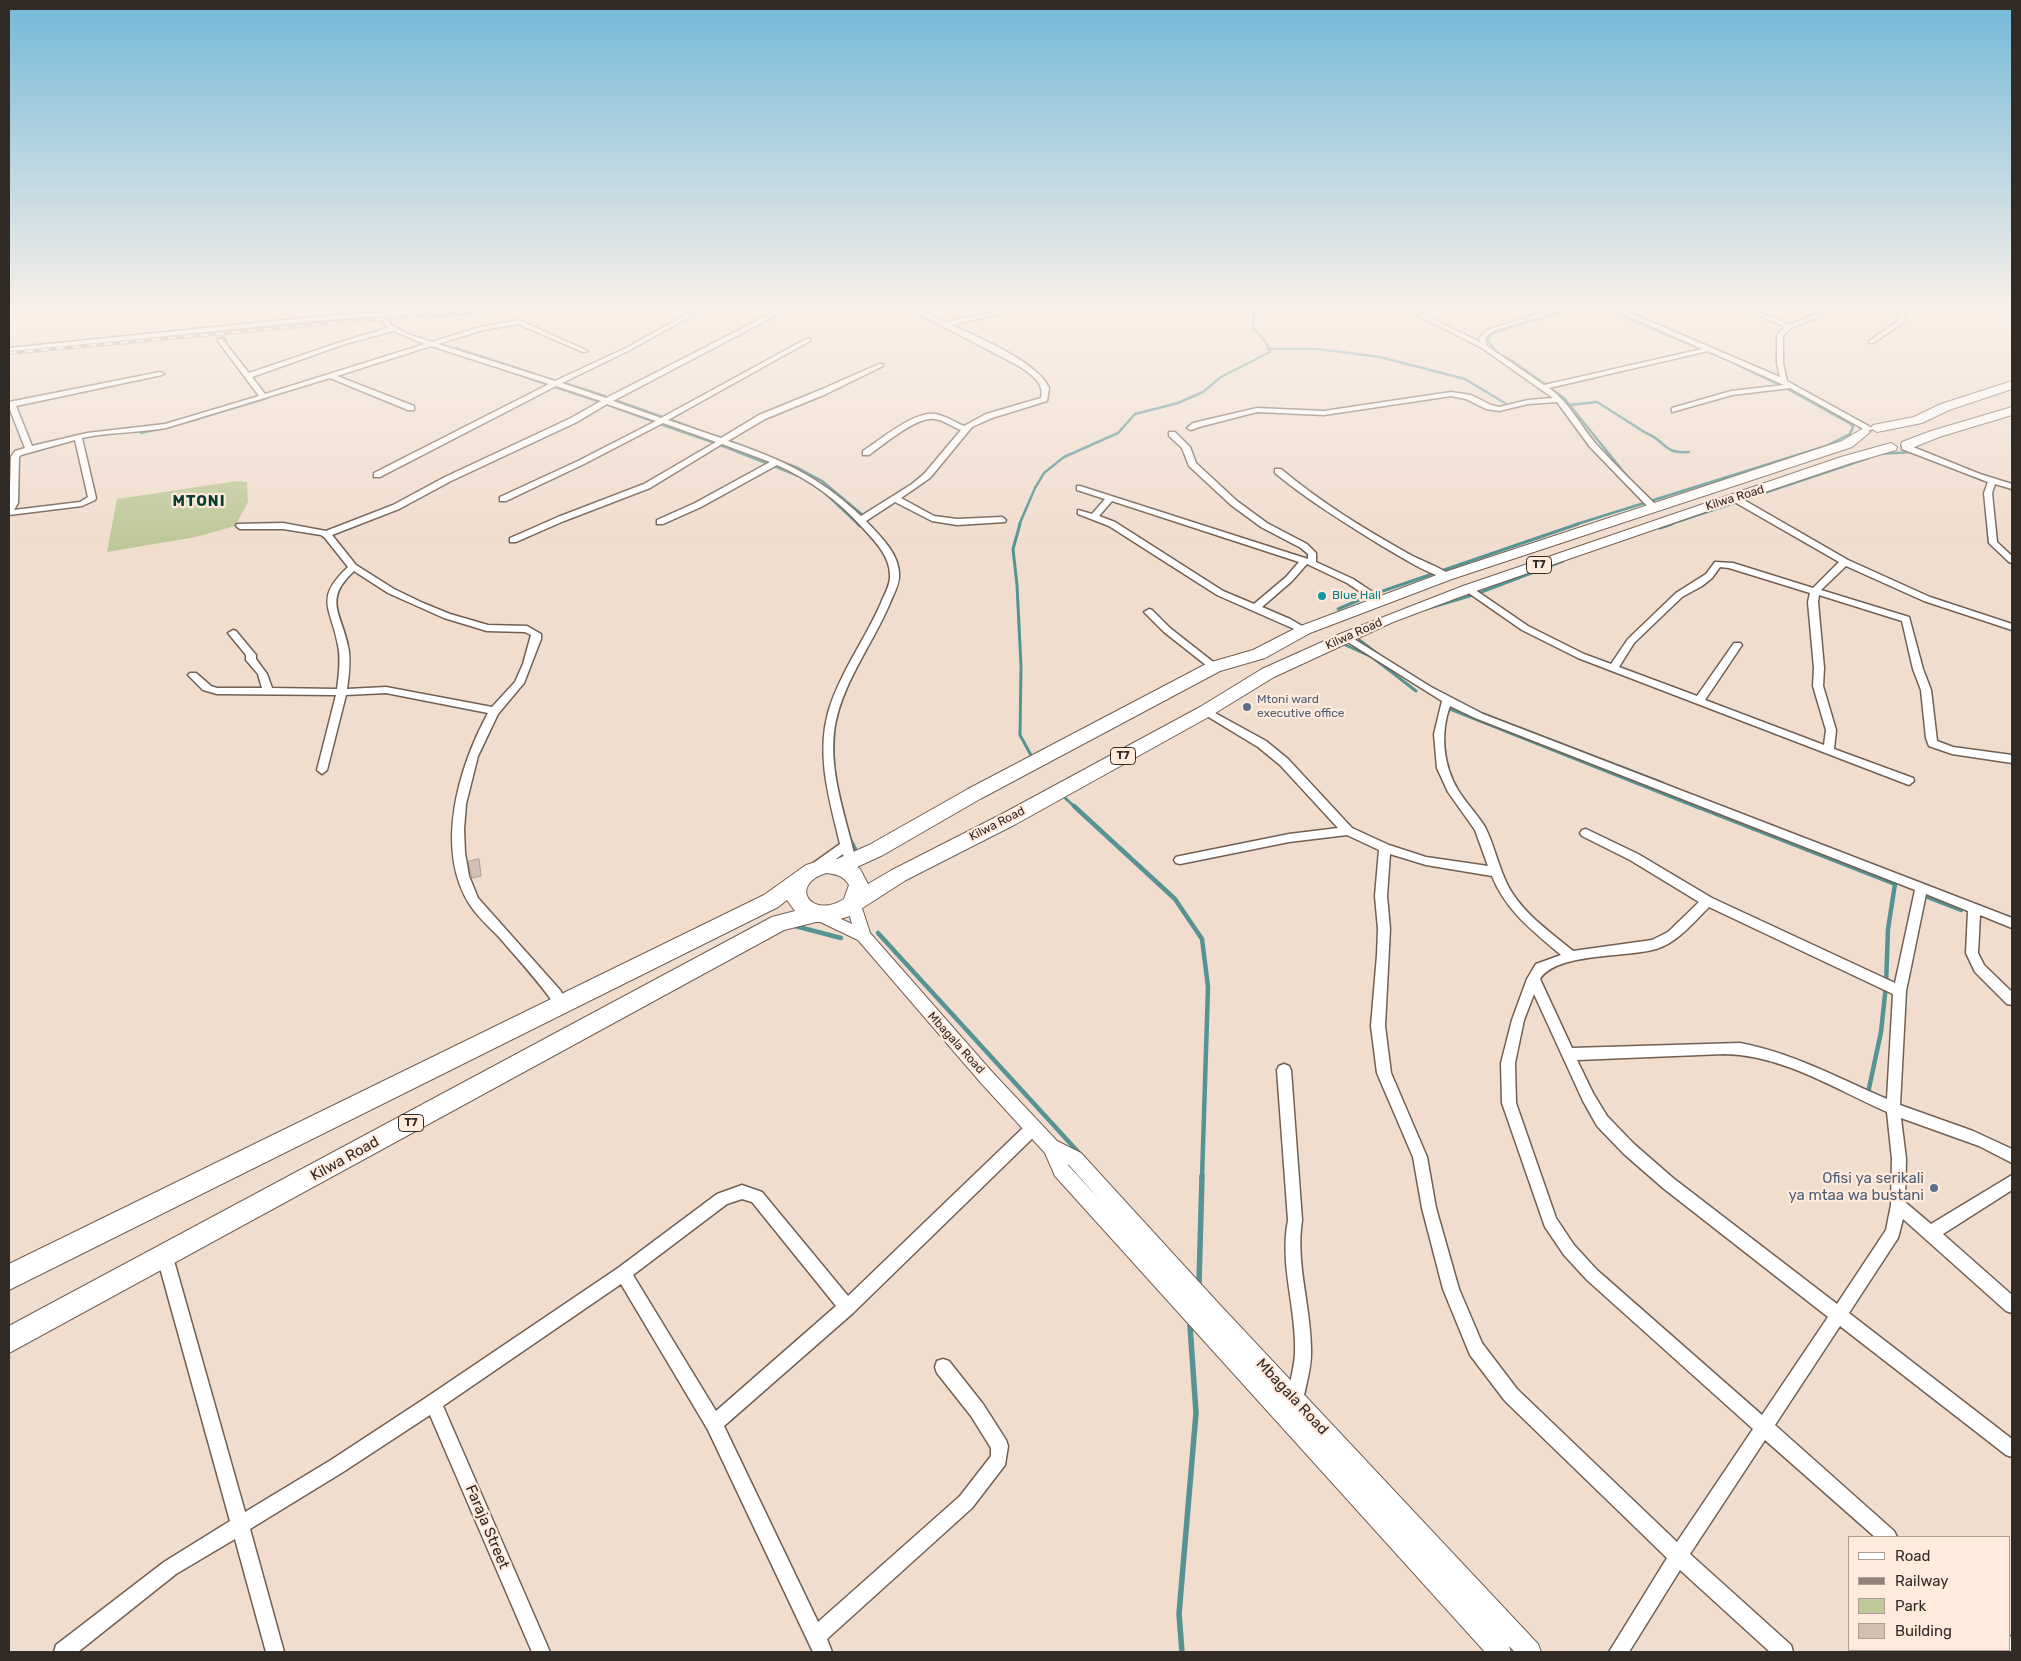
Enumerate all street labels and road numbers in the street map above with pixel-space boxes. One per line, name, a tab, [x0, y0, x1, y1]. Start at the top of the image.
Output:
street label: Kilwa Road	[1704, 482, 1766, 514]
road number: T7	[1526, 556, 1552, 574]
street label: Kilwa Road	[1323, 615, 1385, 653]
road number: T7	[1110, 748, 1136, 764]
street label: Kilwa Road	[967, 804, 1027, 844]
street label: Mbagala Road	[925, 1009, 987, 1077]
road number: T7	[398, 1114, 424, 1132]
street label: Kilwa Road	[308, 1133, 382, 1185]
street label: Mbagala Road	[1252, 1355, 1332, 1439]
street label: Faraja Street	[461, 1482, 513, 1572]

